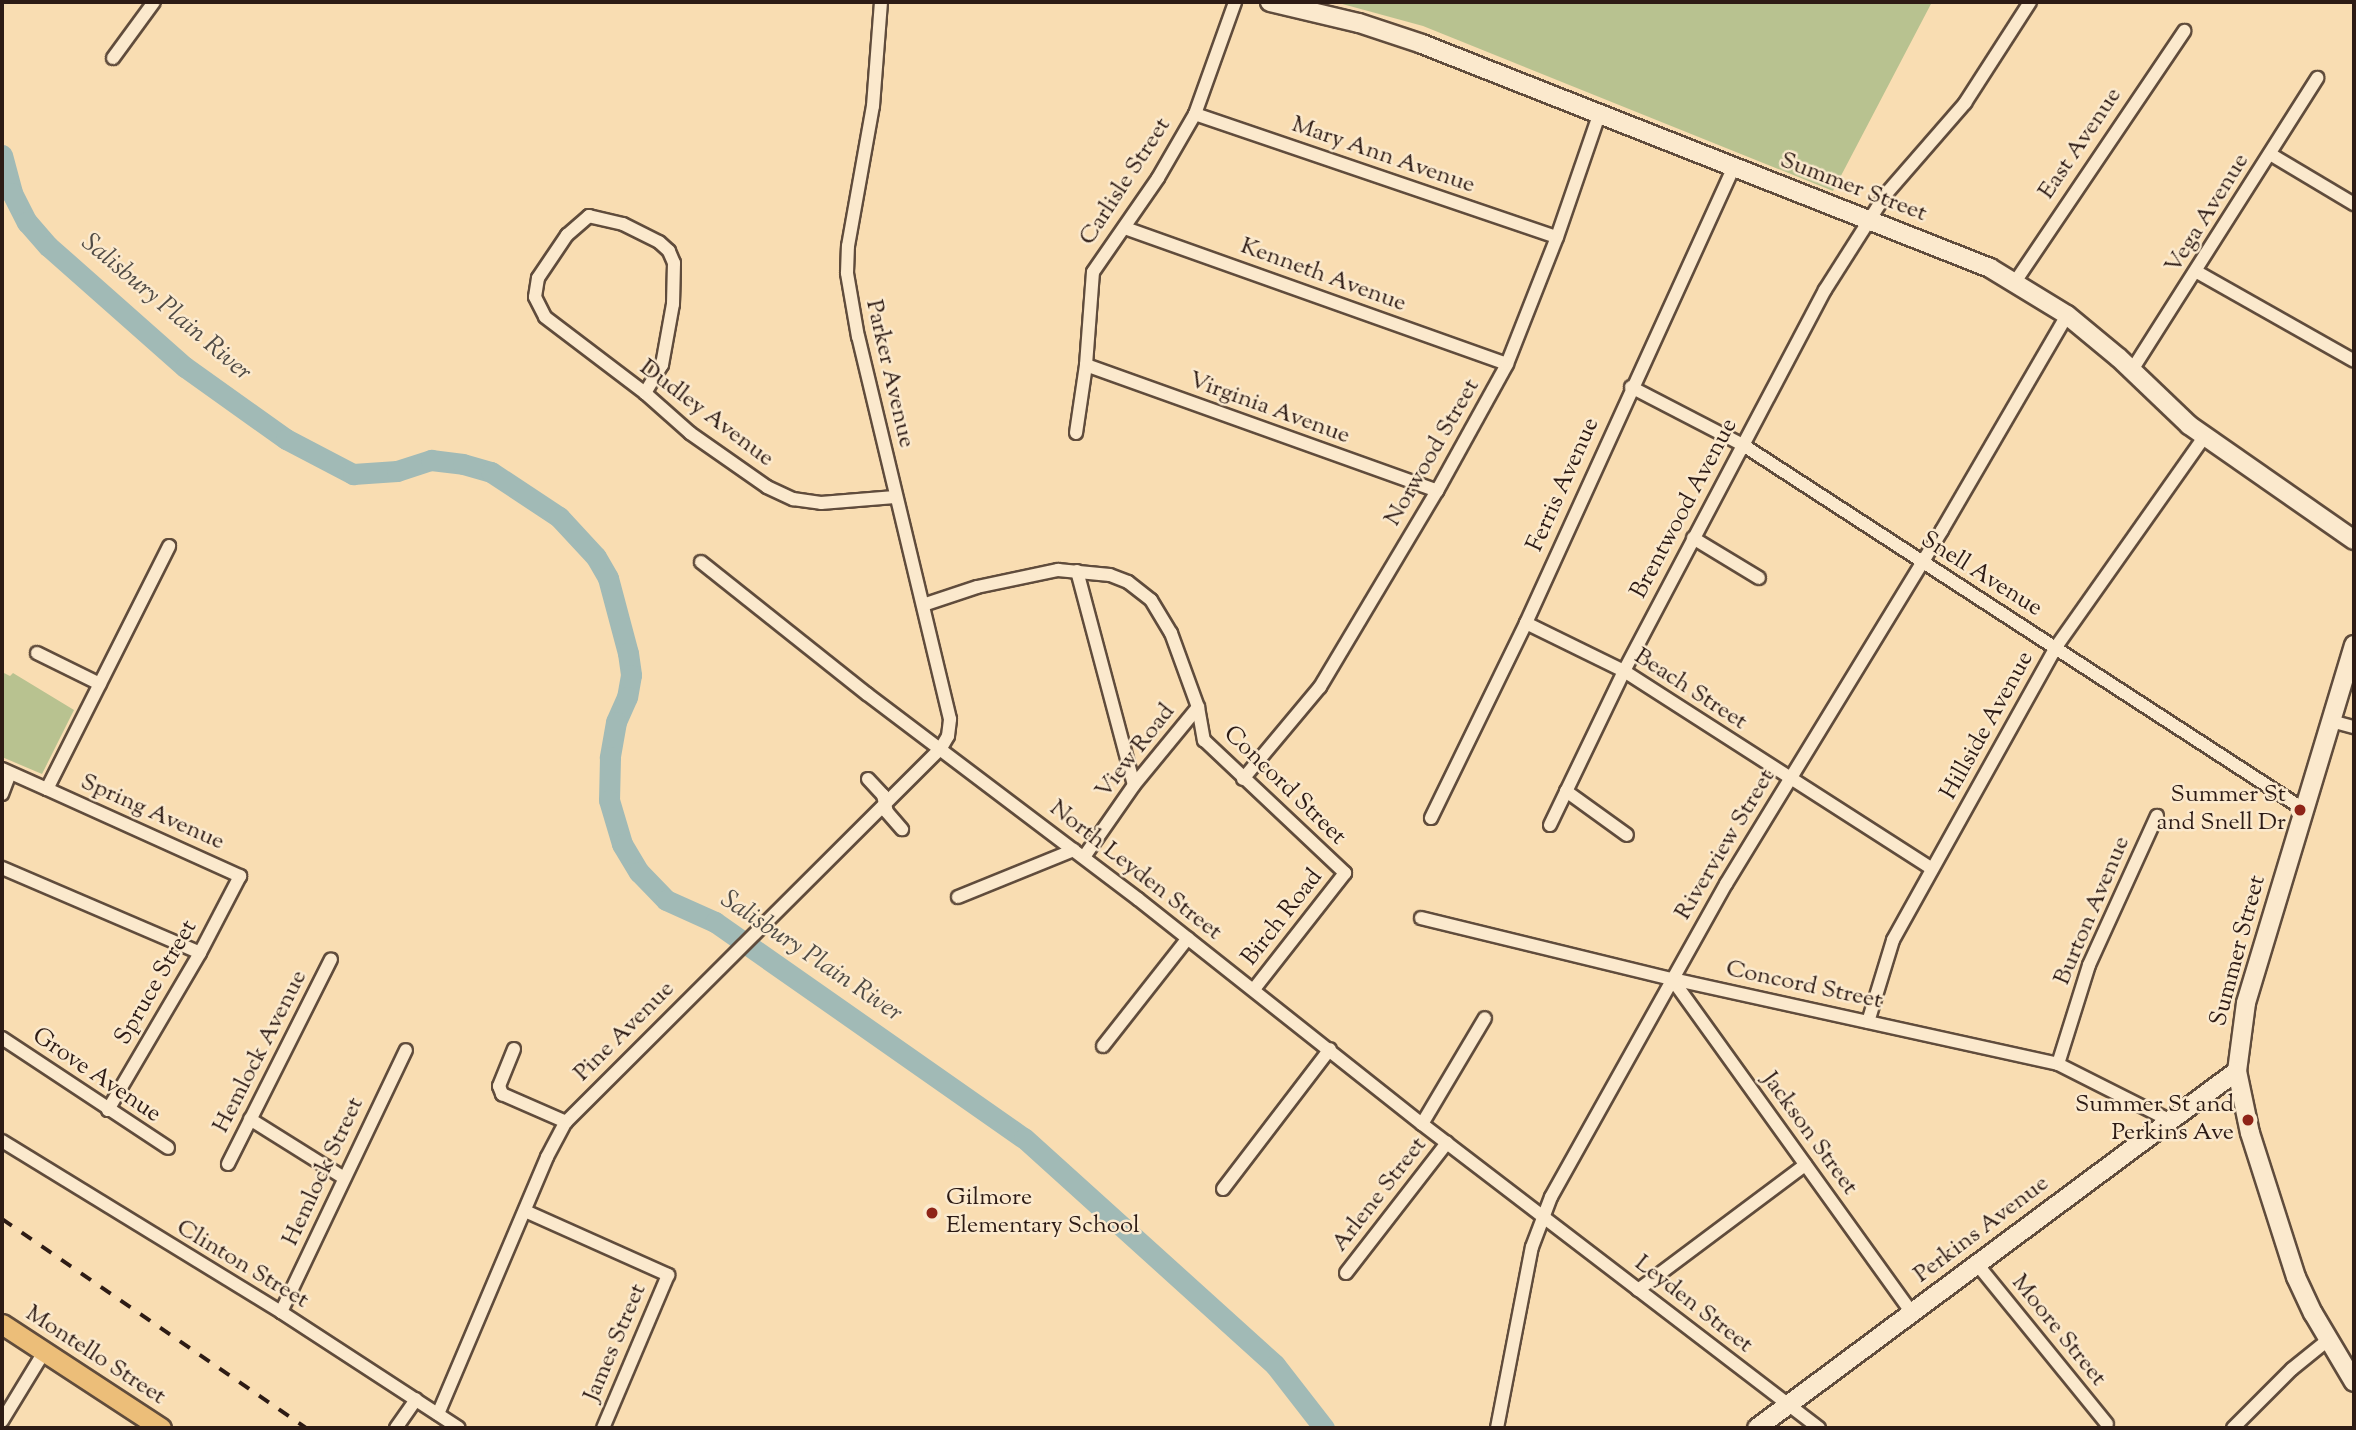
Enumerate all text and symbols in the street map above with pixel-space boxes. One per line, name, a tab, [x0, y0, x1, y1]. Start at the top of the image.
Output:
street label: East Avenue	[2033, 83, 2129, 205]
street label: Mary Ann Avenue	[1288, 111, 1478, 201]
street label: Carlisle Street	[1074, 113, 1178, 251]
street label: Summer Street	[1776, 147, 1930, 229]
street label: Vega Avenue	[2160, 149, 2256, 279]
water label: Salisbury Plain River	[74, 228, 258, 388]
street label: Kenneth Avenue	[1236, 233, 1410, 319]
street label: Parker Avenue	[858, 297, 920, 451]
street label: Dudley Avenue	[633, 354, 779, 474]
street label: Virginia Avenue	[1184, 366, 1354, 452]
street label: Norwood Street	[1379, 374, 1487, 532]
street label: Ferris Avenue	[1522, 414, 1606, 556]
street label: Brentwood Avenue	[1625, 414, 1745, 604]
street label: Snell Avenue	[1915, 526, 2047, 624]
street label: Beach Street	[1628, 643, 1752, 737]
street label: Hillside Avenue	[1935, 647, 2041, 805]
street label: View Road	[1090, 699, 1182, 805]
street label: Concord Street	[1217, 720, 1351, 852]
street label: Riverview Street	[1670, 764, 1782, 926]
street label: Spring Avenue	[76, 768, 228, 858]
place label: Summer St and Snell Dr	[2156, 782, 2286, 838]
street label: North Leyden Street	[1043, 795, 1227, 947]
marker: Summer St and Snell Dr	[2292, 802, 2308, 818]
street label: Burton Avenue	[2049, 832, 2137, 990]
street label: Birch Road	[1236, 864, 1330, 972]
street label: Summer Street	[2205, 872, 2273, 1030]
water label: Salisbury Plain River	[714, 885, 908, 1029]
street label: Spruce Street	[110, 915, 204, 1051]
street label: Concord Street	[1723, 955, 1885, 1017]
street label: Hemlock Avenue	[208, 966, 314, 1138]
street label: Pine Avenue	[569, 976, 681, 1088]
street label: Grove Avenue	[26, 1022, 166, 1130]
street label: Jackson Street	[1755, 1067, 1863, 1201]
place label: Summer St and Perkins Ave	[2075, 1092, 2234, 1148]
street label: Hemlock Street	[277, 1093, 371, 1251]
marker: Summer St and Perkins Ave	[2240, 1112, 2256, 1128]
street label: Arlene Street	[1326, 1132, 1434, 1258]
street label: Perkins Avenue	[1909, 1170, 2055, 1290]
place label: Gilmore Elementary School	[946, 1185, 1140, 1241]
marker: Gilmore Elementary School	[924, 1205, 940, 1221]
street label: Clinton Street	[171, 1214, 313, 1316]
street label: Leyden Street	[1628, 1250, 1758, 1360]
street label: Moore Street	[2004, 1269, 2112, 1393]
street label: James Street	[578, 1280, 654, 1406]
street label: Montello Street	[19, 1300, 171, 1412]

